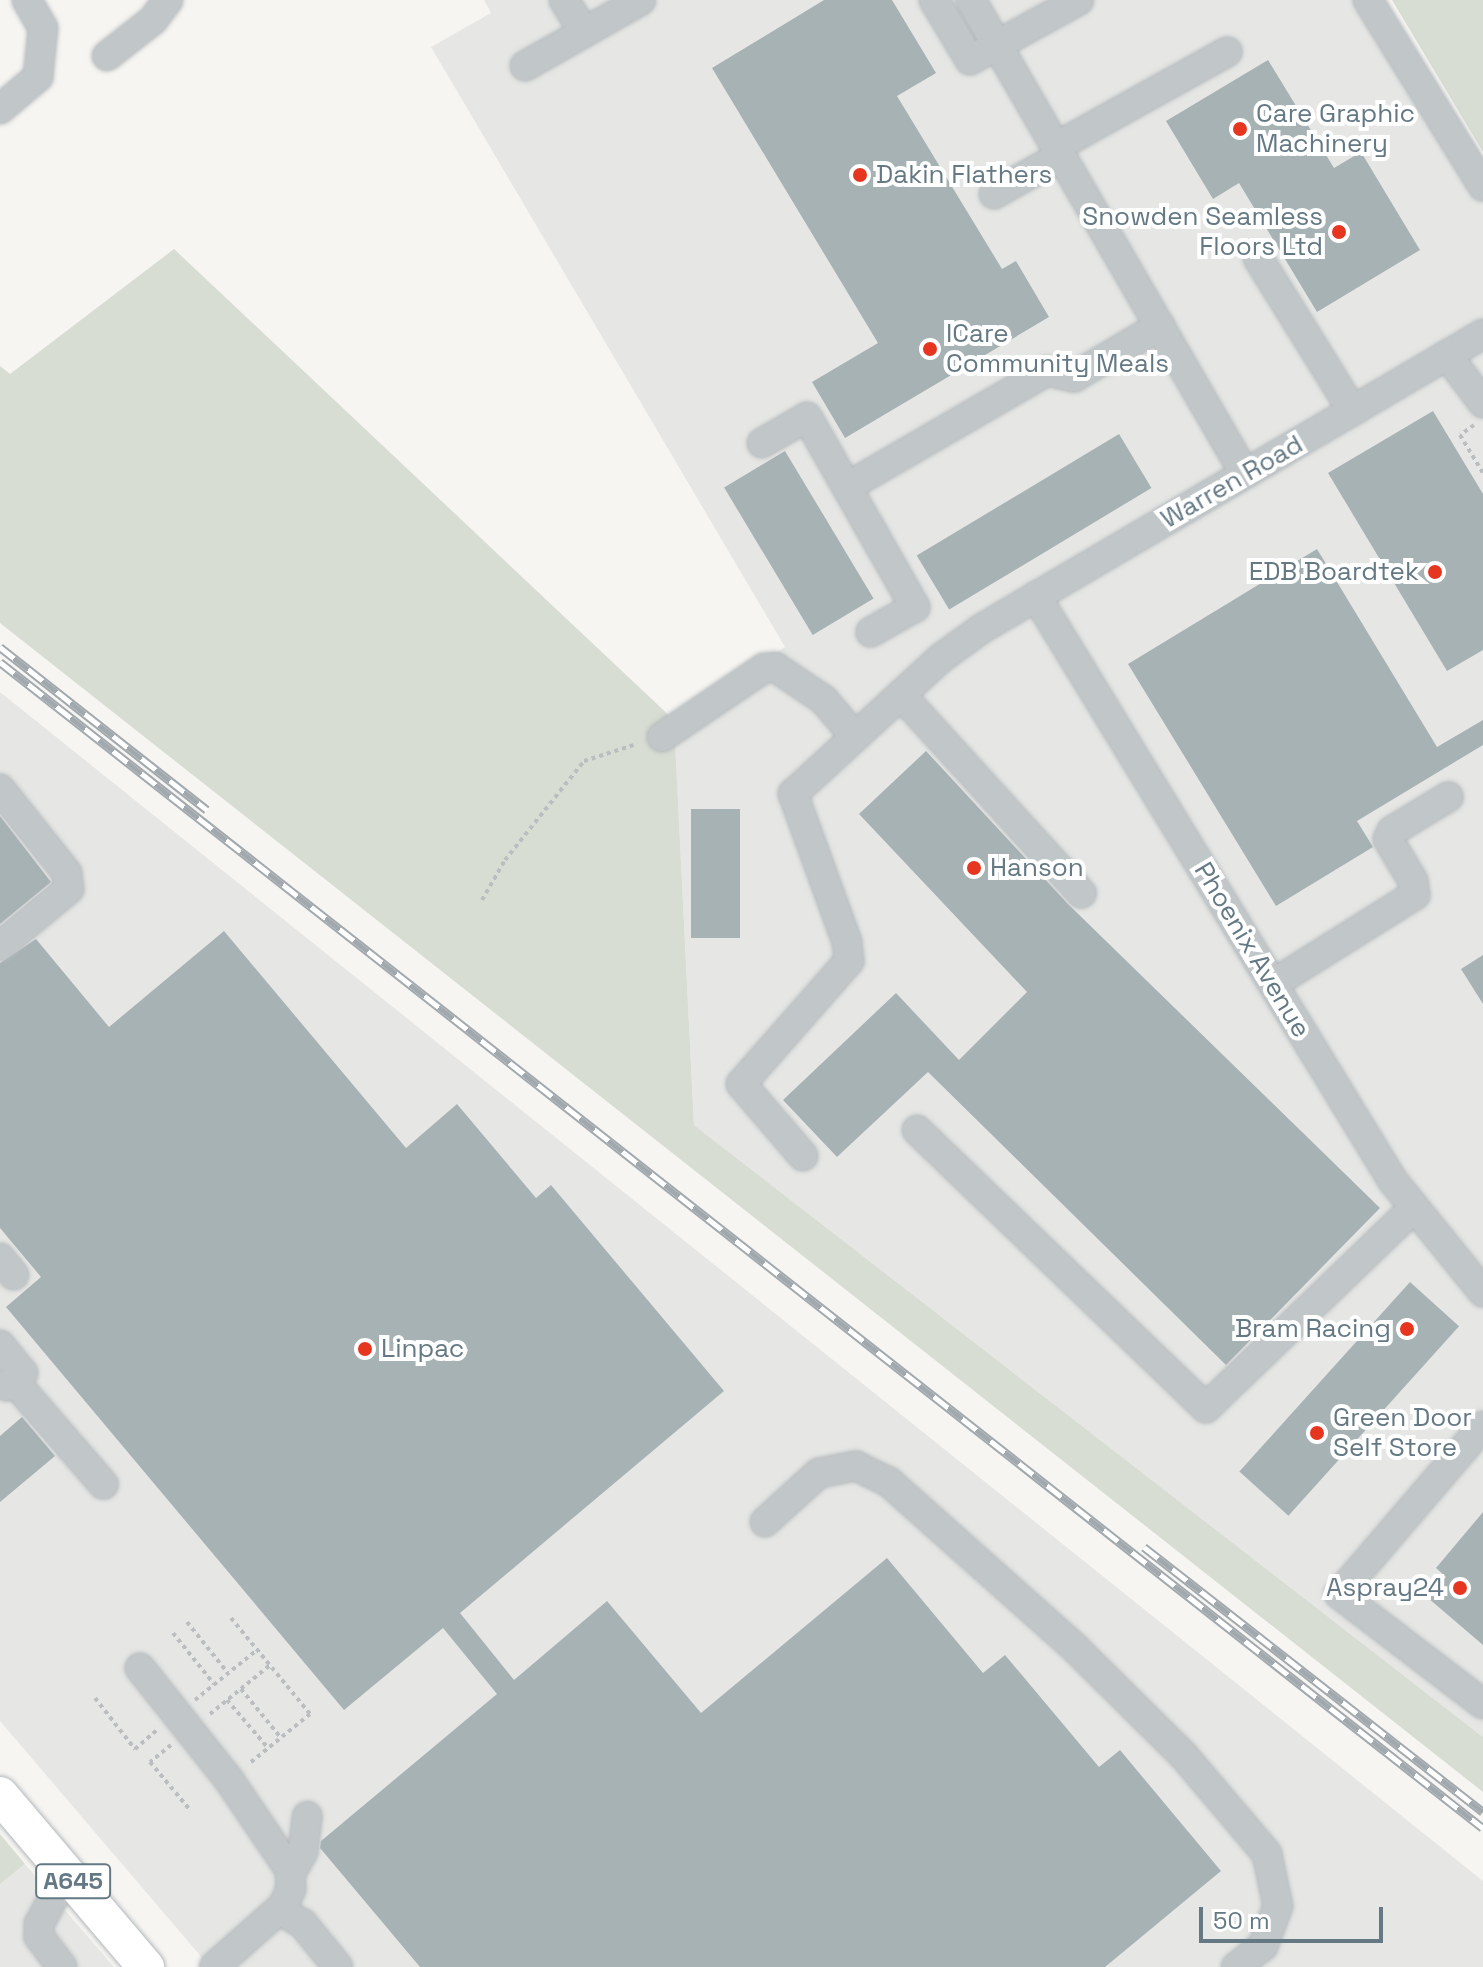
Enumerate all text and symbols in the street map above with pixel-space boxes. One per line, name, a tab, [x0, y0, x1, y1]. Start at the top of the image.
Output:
place label: Care Graphic Machinery	[1256, 98, 1415, 160]
marker: Care Graphic Machinery	[1231, 120, 1249, 138]
place label: Dakin Flathers	[876, 159, 1052, 191]
marker: Dakin Flathers	[851, 166, 869, 184]
place label: Snowden Seamless Floors Ltd	[1082, 201, 1323, 262]
marker: Snowden Seamless Floors Ltd	[1330, 223, 1348, 241]
place label: ICare Community Meals	[946, 318, 1169, 380]
marker: ICare Community Meals	[921, 340, 939, 358]
street label: Warren Road	[1156, 429, 1308, 535]
place label: EDB Boardtek	[1249, 556, 1419, 588]
marker: EDB Boardtek	[1426, 563, 1444, 581]
place label: Hanson	[990, 852, 1084, 884]
street label: Phoenix Avenue	[1187, 857, 1317, 1043]
marker: Hanson	[965, 859, 983, 877]
place label: Bram Racing	[1235, 1313, 1391, 1345]
marker: Bram Racing	[1398, 1320, 1416, 1338]
place label: Linpac	[381, 1333, 464, 1365]
marker: Linpac	[356, 1340, 374, 1358]
place label: Green Door Self Store	[1333, 1402, 1472, 1464]
marker: Green Door Self Store	[1308, 1424, 1326, 1442]
place label: Aspray24	[1326, 1572, 1444, 1604]
marker: Aspray24	[1451, 1579, 1469, 1597]
road number: A645	[35, 1861, 111, 1901]
scale bar	[1203, 1891, 1387, 1941]
text: 50 m	[1213, 1905, 1270, 1936]

